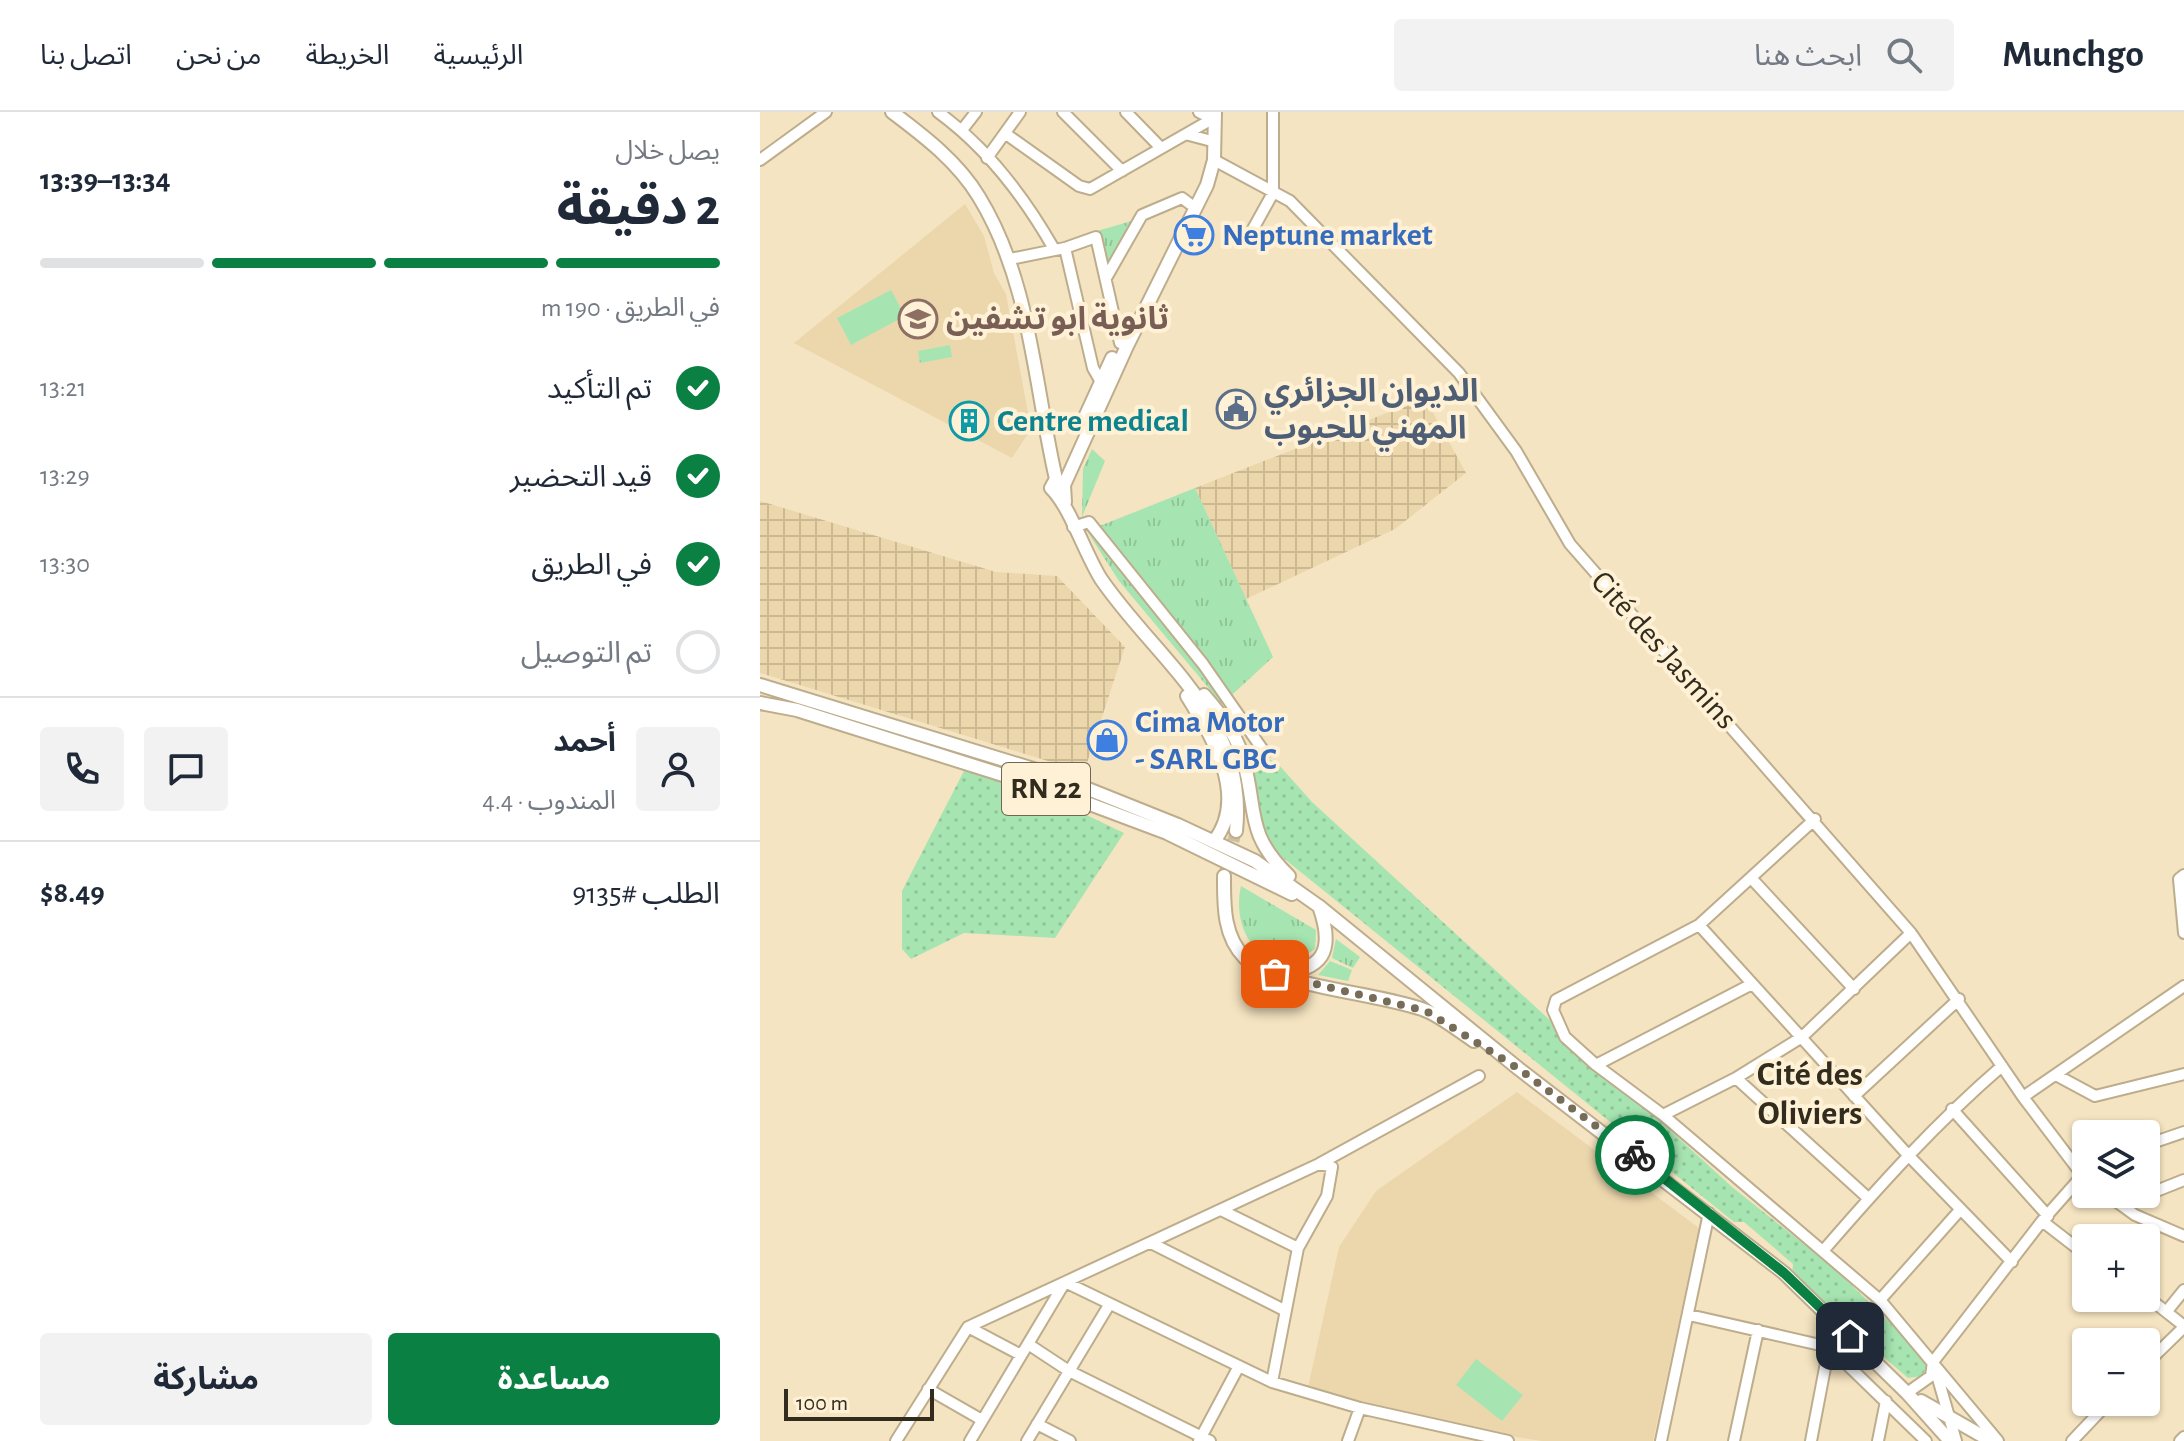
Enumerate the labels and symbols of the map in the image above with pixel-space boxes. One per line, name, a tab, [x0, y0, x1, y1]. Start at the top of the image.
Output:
supermarket icon: Neptune market	[1173, 214, 1215, 256]
place label: Neptune market	[1222, 219, 1433, 251]
school or university icon: ثانوية ابو تشفين	[897, 298, 939, 340]
place label: ثانوية ابو تشفين	[946, 302, 1169, 336]
place label: الديوان الجزائري المهني للحبوب	[1264, 375, 1478, 452]
public building icon: الديوان الجزائري المهني للحبوب	[1215, 388, 1257, 430]
building icon: Centre medical	[948, 400, 990, 442]
place label: Centre medical	[997, 405, 1189, 437]
street label: Cité des Jasmins	[1585, 565, 1743, 735]
place label: Cima Motor - SARL GBC	[1135, 706, 1284, 775]
shop icon: Cima Motor - SARL GBC	[1086, 719, 1128, 761]
road number: RN 22	[1002, 763, 1090, 815]
pin	[1241, 940, 1309, 1008]
district label: Cité des Oliviers	[1757, 1058, 1863, 1131]
courier	[1595, 1115, 1675, 1195]
pin	[1816, 1302, 1884, 1370]
scale bar	[784, 1385, 934, 1421]

